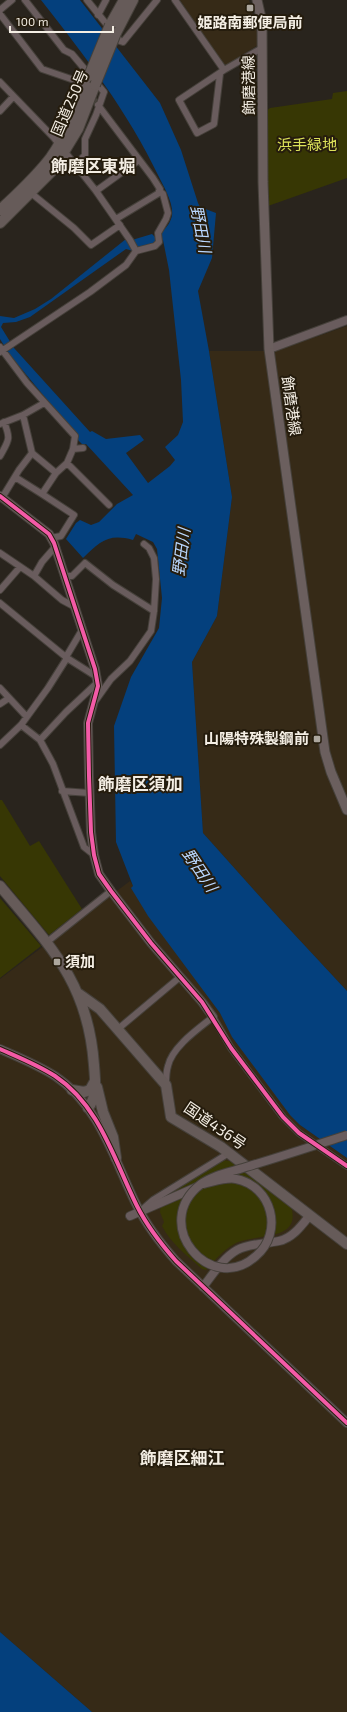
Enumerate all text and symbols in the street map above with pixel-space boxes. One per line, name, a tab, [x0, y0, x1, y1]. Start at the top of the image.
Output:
marker: 姫路南郵便局前	[245, 3, 255, 13]
scale bar	[10, 8, 113, 34]
place label: 姫路南郵便局前	[197, 13, 303, 31]
text: 100 m	[16, 14, 48, 28]
street label: 飾磨港線	[238, 55, 258, 115]
street label: 国道250号	[47, 67, 91, 139]
park label: 浜手緑地	[277, 135, 337, 153]
district label: 飾磨区東堀	[51, 155, 136, 175]
water label: 野田川	[188, 204, 216, 256]
street label: 飾磨港線	[279, 375, 305, 437]
water label: 野田川	[168, 525, 193, 577]
place label: 山陽特殊製鋼前	[204, 729, 309, 747]
marker: 山陽特殊製鋼前	[312, 734, 322, 744]
district label: 飾磨区須加	[98, 773, 183, 793]
water label: 野田川	[179, 845, 223, 897]
place label: 須加	[65, 952, 95, 970]
marker: 須加	[52, 957, 62, 967]
street label: 国道436号	[181, 1098, 250, 1153]
district label: 飾磨区細江	[140, 1447, 225, 1467]

